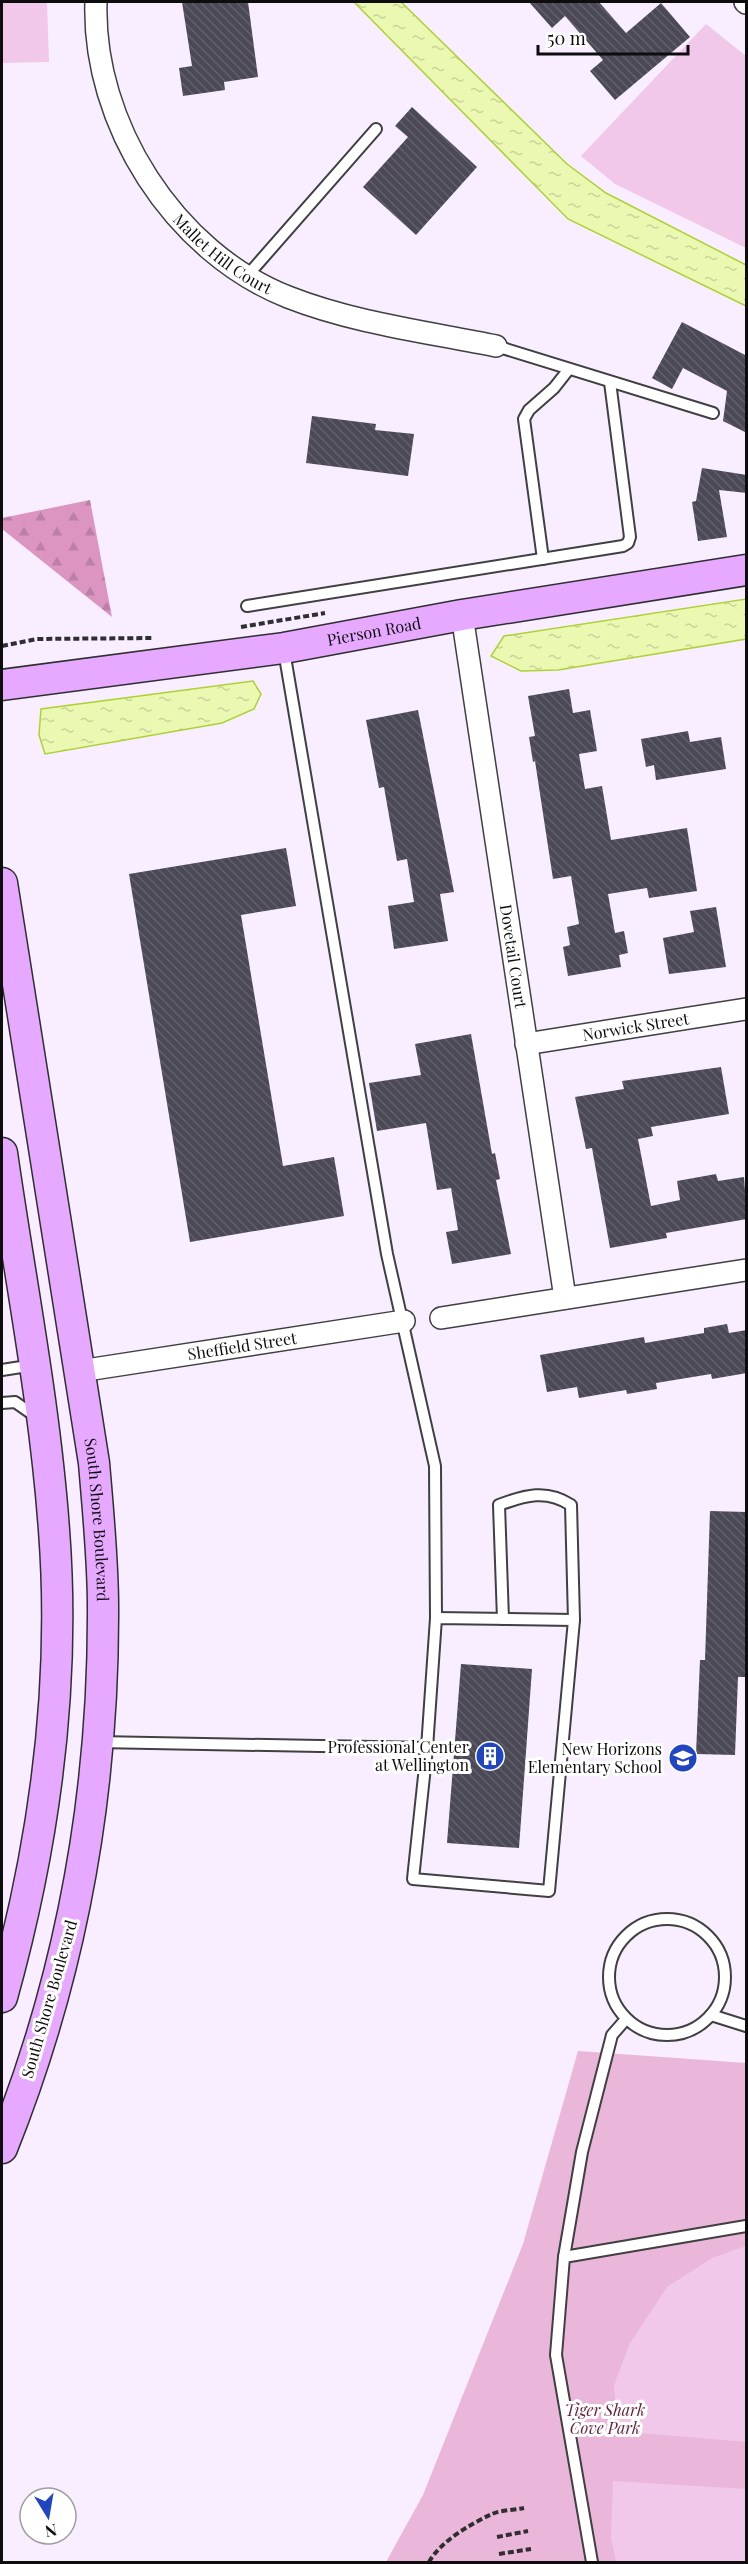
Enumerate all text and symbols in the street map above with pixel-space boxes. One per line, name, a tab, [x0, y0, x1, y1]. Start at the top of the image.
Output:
scale bar	[538, 18, 688, 56]
text: 50 m	[547, 26, 586, 50]
street label: Mallet Hill Court	[169, 209, 276, 299]
street label: Pierson Road	[325, 612, 423, 650]
street label: Dovetail Court	[496, 903, 532, 1010]
street label: Norwick Street	[581, 1007, 691, 1045]
street label: Sheffield Street	[186, 1327, 298, 1364]
street label: South Shore Boulevard	[80, 1436, 114, 1602]
place label: Professional Center at Wellington	[328, 1736, 469, 1775]
place label: New Horizons Elementary School	[528, 1738, 662, 1777]
building icon: Professional Center at Wellington	[474, 1740, 506, 1772]
school or university icon: New Horizons Elementary School	[667, 1742, 699, 1774]
street label: South Shore Boulevard	[16, 1917, 81, 2080]
park label: Tiger Shark Cove Park	[565, 2399, 645, 2438]
north arrow	[18, 2486, 78, 2546]
text: N	[43, 2520, 59, 2543]

